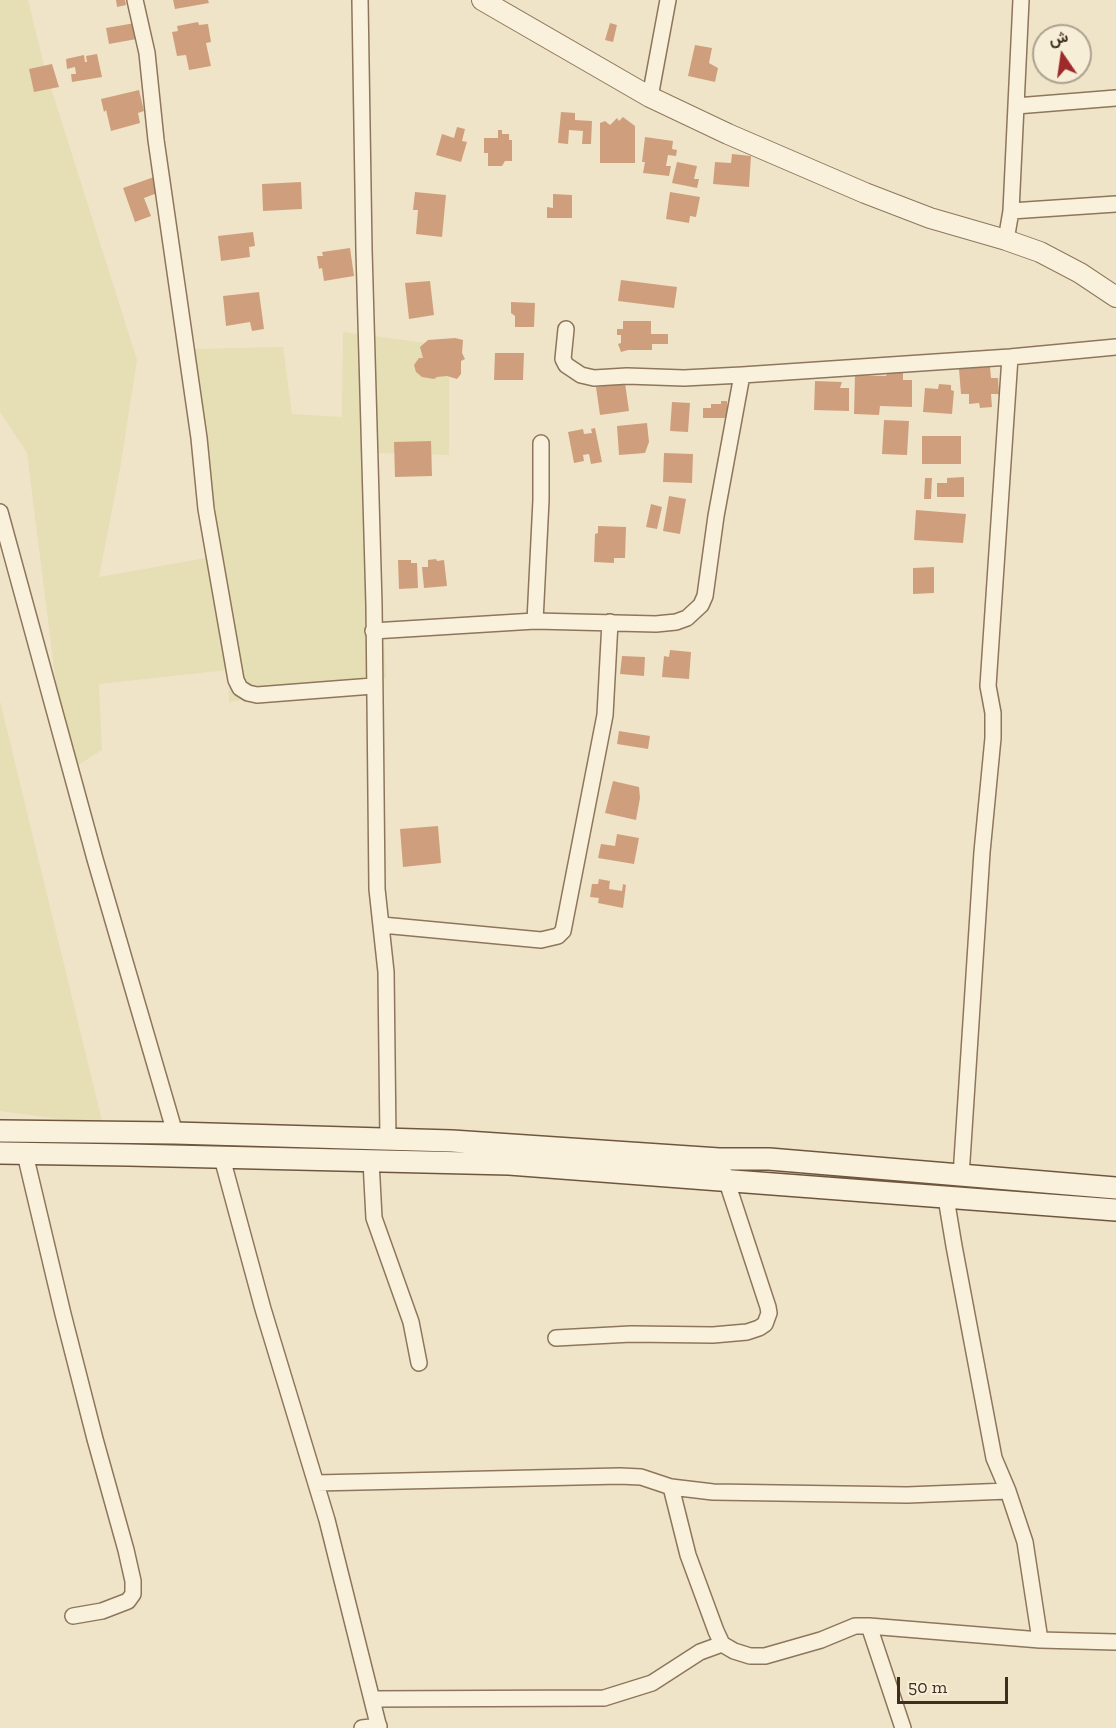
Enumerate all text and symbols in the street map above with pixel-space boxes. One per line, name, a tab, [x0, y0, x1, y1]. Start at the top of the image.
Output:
north arrow	[1032, 24, 1092, 84]
text: ش	[1047, 27, 1070, 49]
scale bar	[900, 1665, 1011, 1703]
text: 50 m	[908, 1676, 947, 1698]

